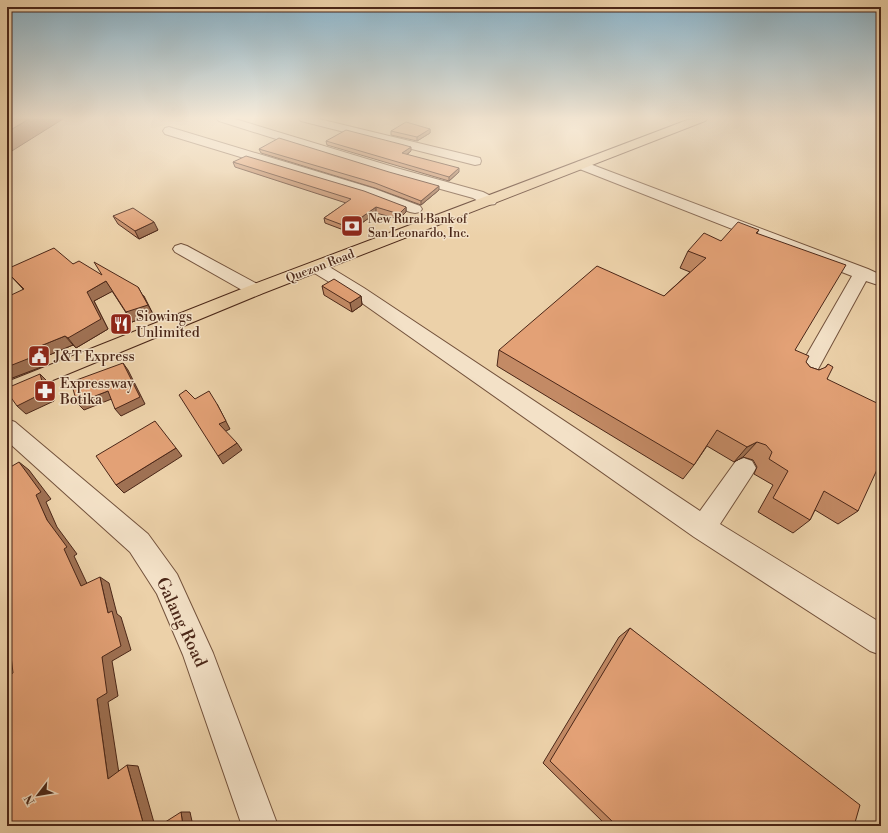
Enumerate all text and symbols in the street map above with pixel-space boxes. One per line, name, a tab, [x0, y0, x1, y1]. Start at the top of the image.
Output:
place label: New Rural Bank of San Leonardo, Inc.	[368, 212, 469, 241]
bank icon: New Rural Bank of San Leonardo, Inc.	[339, 213, 365, 239]
street label: Quezon Road	[284, 246, 357, 286]
place label: Siowings Unlimited	[136, 308, 200, 342]
restaurant icon: Siowings Unlimited	[108, 311, 134, 337]
public building icon: J&T Express	[26, 343, 52, 369]
place label: J&T Express	[53, 348, 135, 366]
place label: Expressway Botika	[59, 375, 134, 409]
pharmacy icon: Expressway Botika	[32, 378, 58, 404]
street label: Galang Road	[151, 574, 212, 671]
north arrow	[18, 775, 58, 815]
text: N	[22, 792, 39, 807]

